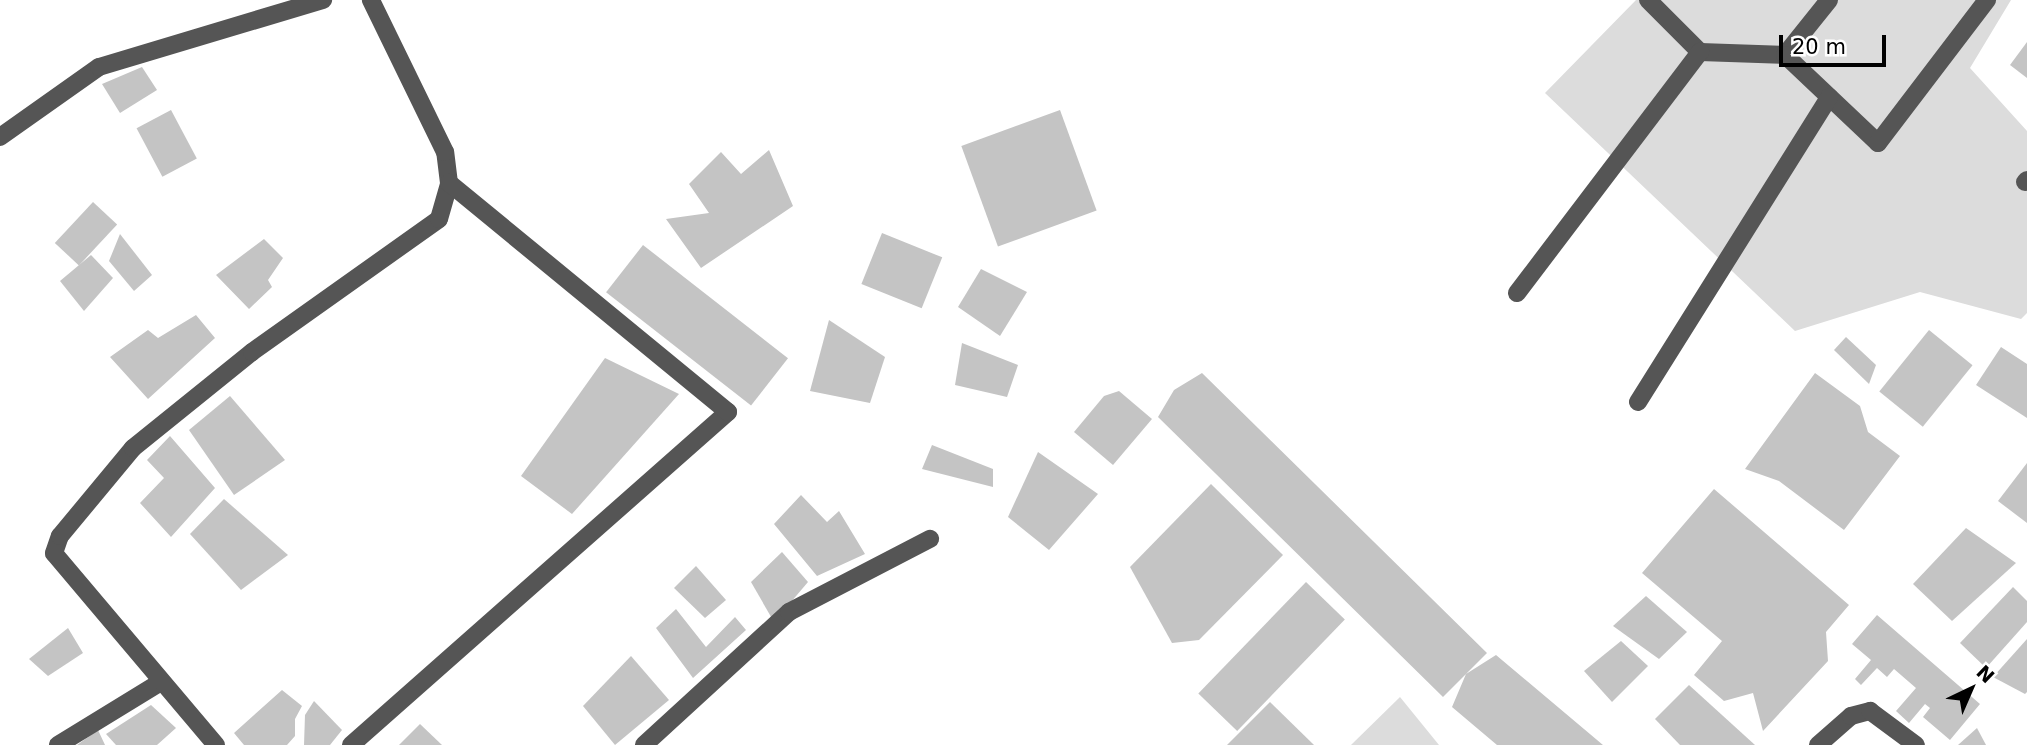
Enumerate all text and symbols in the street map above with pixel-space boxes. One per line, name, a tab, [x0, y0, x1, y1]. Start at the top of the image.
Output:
scale bar	[1782, 21, 1889, 65]
text: 20 m	[1792, 35, 1846, 59]
north arrow	[1936, 654, 2006, 724]
text: N	[1972, 660, 1999, 687]

